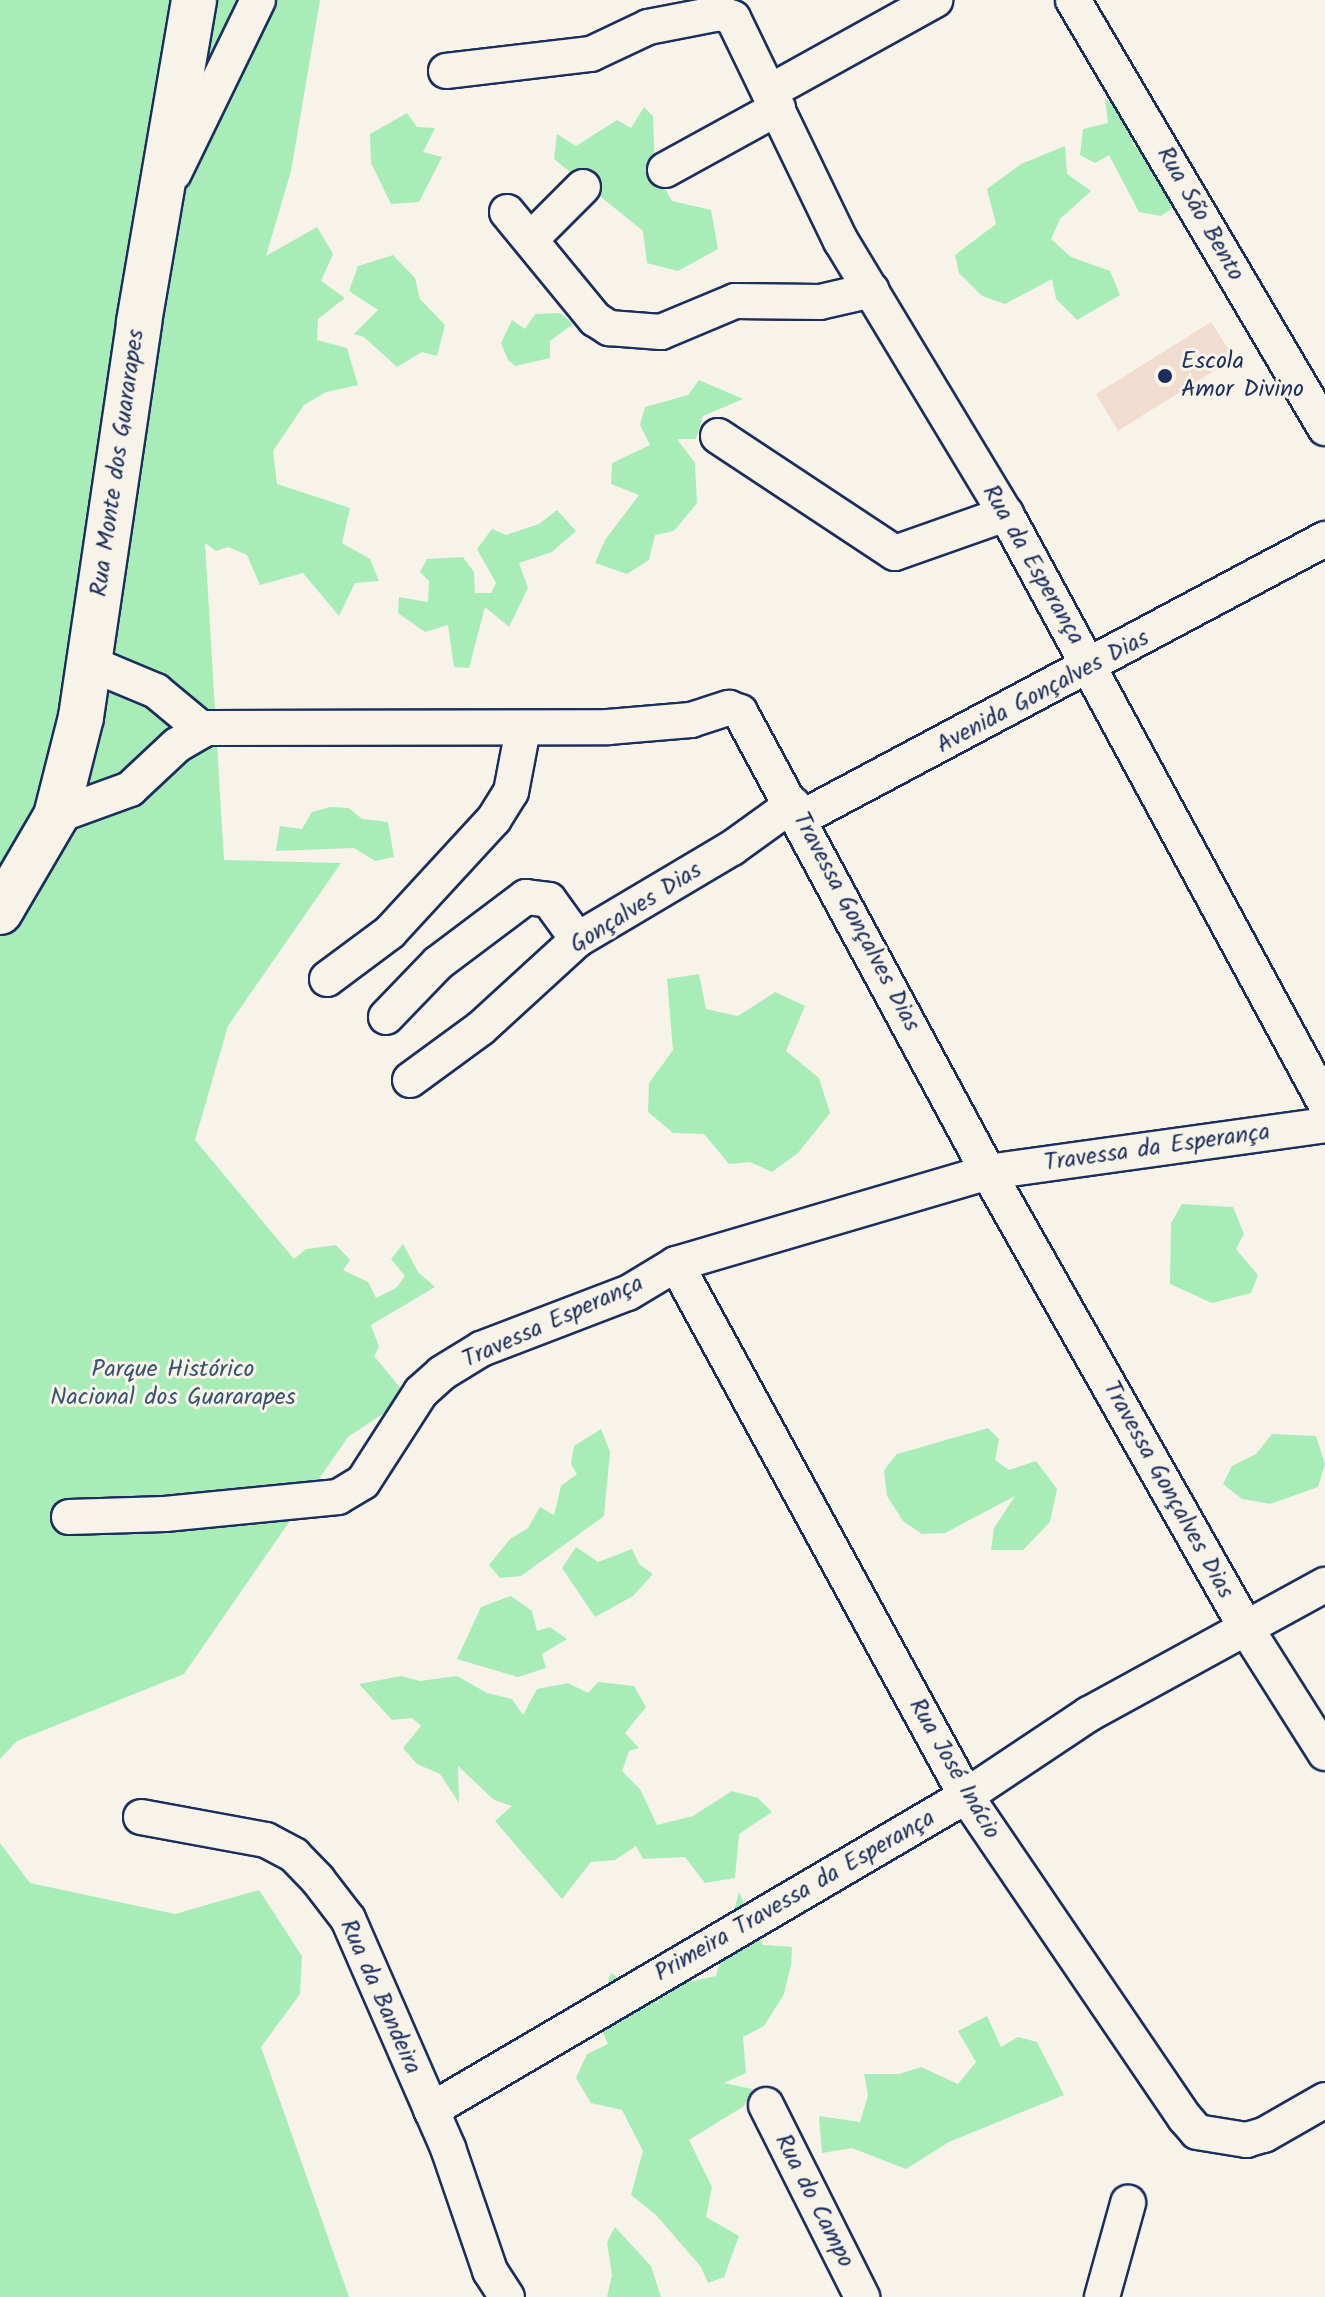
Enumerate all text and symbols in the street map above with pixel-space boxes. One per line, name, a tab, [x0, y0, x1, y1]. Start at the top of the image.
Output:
street label: Rua São Bento	[1150, 142, 1250, 286]
street label: Rua Monte dos Guararapes	[85, 327, 151, 599]
place label: Escola Amor Divino	[1181, 348, 1304, 404]
marker: Escola Amor Divino	[1156, 367, 1174, 385]
street label: Rua da Esperança	[976, 480, 1090, 650]
street label: Avenida Gonçalves Dias	[932, 624, 1154, 760]
street label: Travessa Gonçalves Dias	[786, 808, 926, 1036]
street label: Gonçalves Dias	[565, 856, 707, 960]
street label: Travessa da Esperança	[1042, 1118, 1272, 1178]
street label: Travessa Esperança	[458, 1269, 648, 1375]
park label: Parque Histórico Nacional dos Guararapes	[50, 1356, 296, 1412]
street label: Travessa Gonçalves Dias	[1096, 1376, 1240, 1604]
street label: Rua José Inácio	[902, 1694, 1006, 1844]
street label: Primeira Travessa da Esperança	[650, 1804, 940, 1988]
street label: Rua da Bandeira	[333, 1915, 427, 2079]
street label: Rua do Campo	[768, 2129, 860, 2273]

